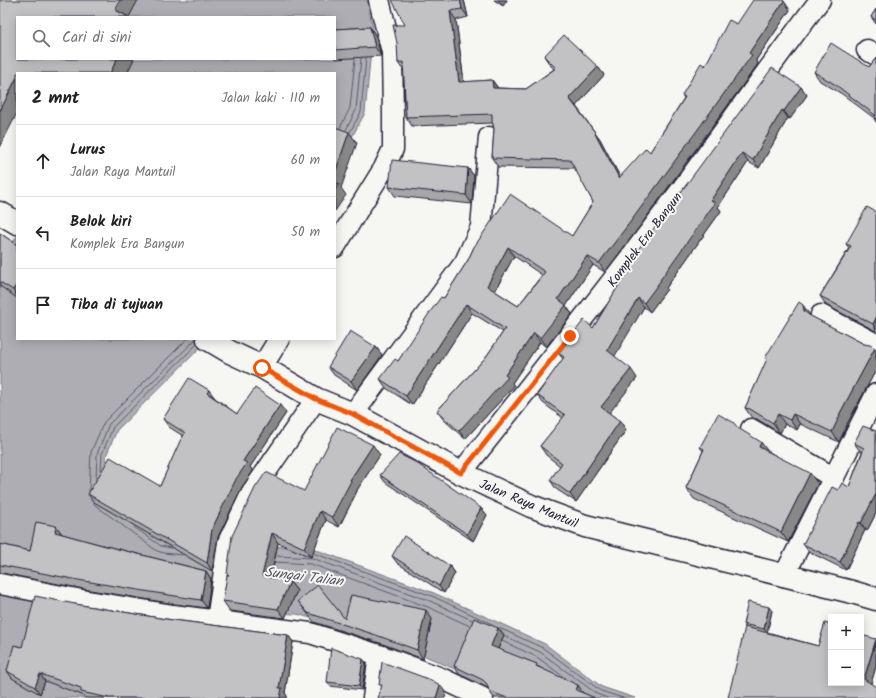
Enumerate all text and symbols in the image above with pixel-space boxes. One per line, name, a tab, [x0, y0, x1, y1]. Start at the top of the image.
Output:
search box	[16, 16, 336, 60]
text: Cari di sini	[62, 26, 131, 50]
icon: search	[30, 27, 52, 49]
text: 2 mnt	[32, 85, 79, 112]
text: Jalan kaki · 110 m	[221, 88, 320, 109]
text: Lurus	[70, 138, 105, 162]
icon: ahead	[32, 150, 54, 172]
text: 60 m	[291, 150, 320, 171]
text: Jalan Raya Mantuil	[70, 162, 176, 183]
street label: Komplek Era Bangun	[602, 188, 688, 292]
text: Belok kiri	[70, 210, 131, 234]
icon: left	[32, 222, 54, 244]
text: 50 m	[291, 222, 320, 243]
text: Komplek Era Bangun	[70, 234, 184, 255]
text: Tiba di tujuan	[70, 293, 163, 317]
icon: arrive	[32, 294, 54, 316]
route end	[561, 327, 579, 345]
route start	[253, 359, 271, 377]
street label: Jalan Raya Mantuil	[476, 474, 581, 535]
water label: Sungai Talian	[264, 561, 346, 593]
map controls	[828, 614, 864, 686]
button: +	[828, 614, 864, 650]
button: −	[828, 650, 864, 686]

